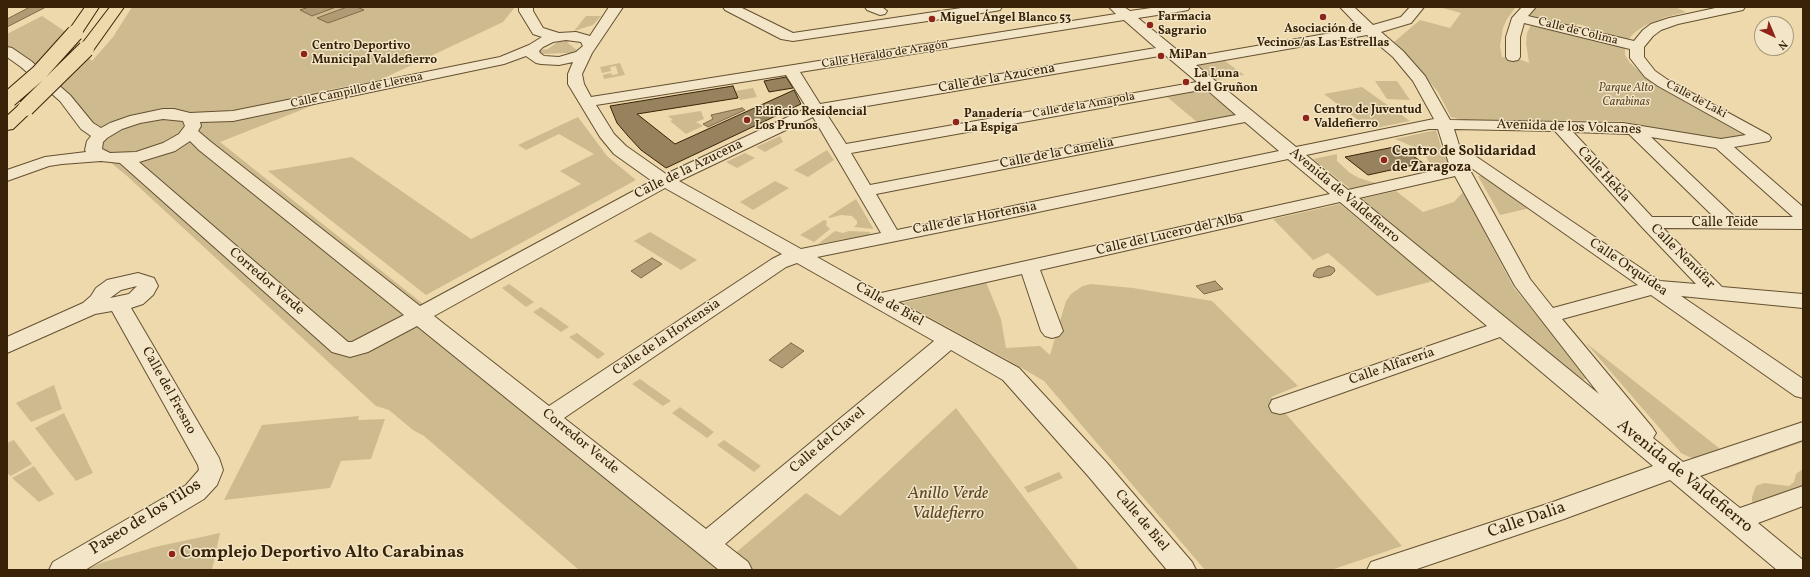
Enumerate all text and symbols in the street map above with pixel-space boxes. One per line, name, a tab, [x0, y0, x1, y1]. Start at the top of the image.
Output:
place label: Farmacia Sagrario	[1158, 11, 1211, 39]
place label: Miguel Ángel Blanco 53	[940, 12, 1071, 26]
marker: Asociación de Vecinos/as Las Estrellas	[1318, 12, 1328, 22]
marker: Miguel Ángel Blanco 53	[927, 14, 937, 24]
street label: Calle de Colima	[1537, 15, 1619, 49]
north arrow	[1754, 16, 1794, 56]
marker: Farmacia Sagrario	[1145, 20, 1155, 30]
place label: Asociación de Vecinos/as Las Estrellas	[1257, 23, 1389, 51]
text: N	[1774, 36, 1790, 52]
street label: Calle Heraldo de Aragón	[821, 38, 949, 72]
place label: Centro Deportivo Municipal Valdefierro	[312, 40, 437, 68]
marker: Centro Deportivo Municipal Valdefierro	[299, 49, 309, 59]
place label: MiPan	[1169, 49, 1207, 63]
marker: MiPan	[1156, 51, 1166, 61]
street label: Calle de la Azucena	[937, 60, 1057, 98]
place label: La Luna del Gruñon	[1194, 68, 1258, 96]
street label: Calle Campillo de Llerena	[290, 70, 424, 112]
marker: La Luna del Gruñon	[1181, 77, 1191, 87]
street label: Calle de Laki	[1663, 78, 1729, 122]
park label: Parque Alto Carabinas	[1598, 82, 1654, 110]
street label: Calle de la Amapola	[1032, 90, 1136, 122]
place label: Centro de Juventud Valdefierro	[1314, 104, 1422, 132]
place label: Edificio Residencial Los Prunos	[755, 106, 867, 134]
place label: Panadería La Espiga	[964, 108, 1023, 136]
marker: Centro de Juventud Valdefierro	[1301, 113, 1311, 123]
marker: Edificio Residencial Los Prunos	[742, 115, 752, 125]
marker: Panadería La Espiga	[951, 117, 961, 127]
street label: Avenida de los Volcanes	[1496, 117, 1642, 139]
street label: Calle de la Camelia	[999, 135, 1115, 173]
street label: Calle de la Azucena	[632, 137, 746, 203]
place label: Centro de Solidaridad de Zaragoza	[1392, 144, 1536, 176]
street label: Calle Hekla	[1573, 144, 1633, 206]
street label: Avenida de Valdefierro	[1285, 145, 1403, 247]
marker: Centro de Solidaridad de Zaragoza	[1379, 155, 1389, 165]
street label: Calle de la Hortensia	[912, 199, 1038, 239]
street label: Calle del Lucero del Alba	[1095, 210, 1245, 260]
street label: Calle Teide	[1692, 215, 1758, 231]
street label: Calle Nenúfar	[1646, 221, 1718, 293]
street label: Calle Orquídea	[1585, 236, 1671, 300]
street label: Corredor Verde	[225, 245, 307, 319]
street label: Calle de Biel	[852, 279, 926, 331]
street label: Calle de la Hortensia	[610, 296, 724, 380]
street label: Calle del Fresno	[137, 344, 199, 438]
street label: Calle Alfarería	[1347, 345, 1437, 389]
street label: Calle del Clavel	[787, 405, 869, 477]
street label: Corredor Verde	[538, 406, 622, 478]
street label: Avenida de Valdefierro	[1612, 416, 1756, 538]
street label: Paseo de los Tilos	[86, 476, 206, 560]
park label: Anillo Verde Valdefierro	[908, 485, 988, 525]
street label: Calle de Biel	[1110, 487, 1172, 555]
street label: Calle Dalia	[1486, 498, 1568, 544]
place label: Complejo Deportivo Alto Carabinas	[180, 544, 464, 564]
marker: Complejo Deportivo Alto Carabinas	[167, 549, 177, 559]

